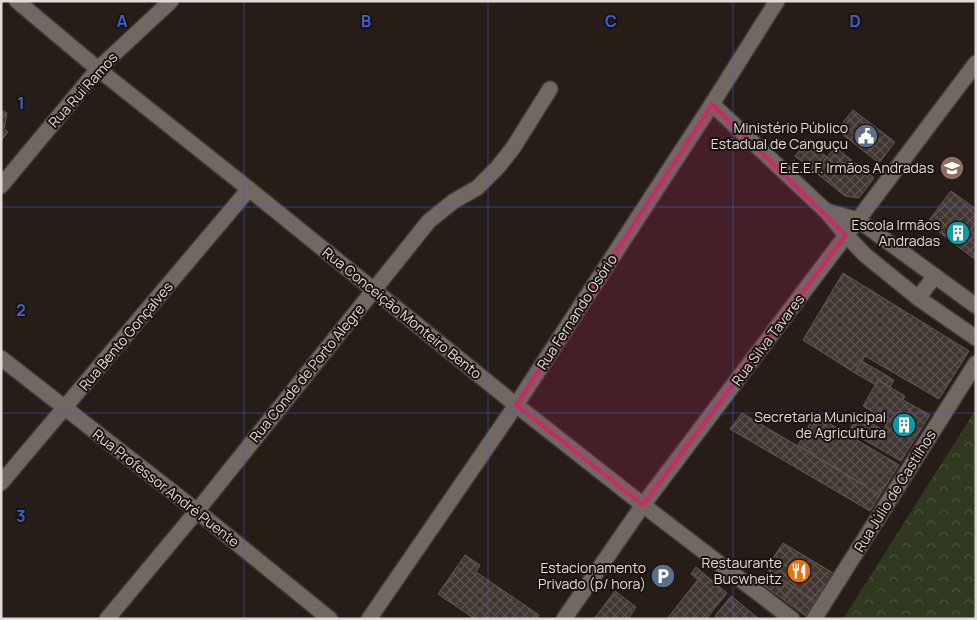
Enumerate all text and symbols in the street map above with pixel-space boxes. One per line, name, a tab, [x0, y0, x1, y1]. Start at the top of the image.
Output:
text: A	[117, 10, 128, 32]
text: B	[361, 10, 371, 32]
text: C	[605, 10, 617, 32]
text: D	[849, 10, 861, 32]
street label: Rua Rui Ramos	[44, 48, 121, 131]
text: 1	[17, 92, 25, 114]
place label: Ministério Público Estadual de Canguçu	[711, 118, 848, 153]
public building icon: Ministério Público Estadual de Canguçu	[853, 123, 879, 149]
school or university icon: E.E.E.F. Irmãos Andradas	[939, 155, 965, 181]
place label: E.E.E.F. Irmãos Andradas	[780, 158, 934, 177]
place label: Escola Irmãos Andradas	[851, 215, 940, 250]
building icon: Escola Irmãos Andradas	[945, 220, 971, 246]
street label: Rua Conceição Monteiro Bento	[319, 242, 486, 383]
street label: Rua Fernando Osório	[532, 250, 621, 373]
street label: Rua Bento Gonçalves	[74, 277, 177, 394]
street label: Rua Silva Tavares	[727, 290, 808, 389]
text: 2	[16, 299, 26, 321]
street label: Rua Conde de Porto Alegre	[245, 300, 368, 446]
place label: Secretaria Municipal de Agricultura	[754, 407, 886, 442]
building icon: Secretaria Municipal de Agricultura	[891, 412, 917, 438]
street label: Rua Professor André Puente	[89, 424, 244, 551]
street label: Rua Júlio de Castilhos	[849, 426, 940, 555]
text: 3	[16, 505, 26, 527]
place label: Restaurante Bucwheitz	[702, 553, 782, 588]
place label: Estacionamento Privado (p/ hora)	[538, 558, 646, 593]
restaurant icon: Restaurante Bucwheitz	[786, 558, 812, 584]
parking icon: Estacionamento Privado (p/ hora)	[650, 563, 676, 589]

